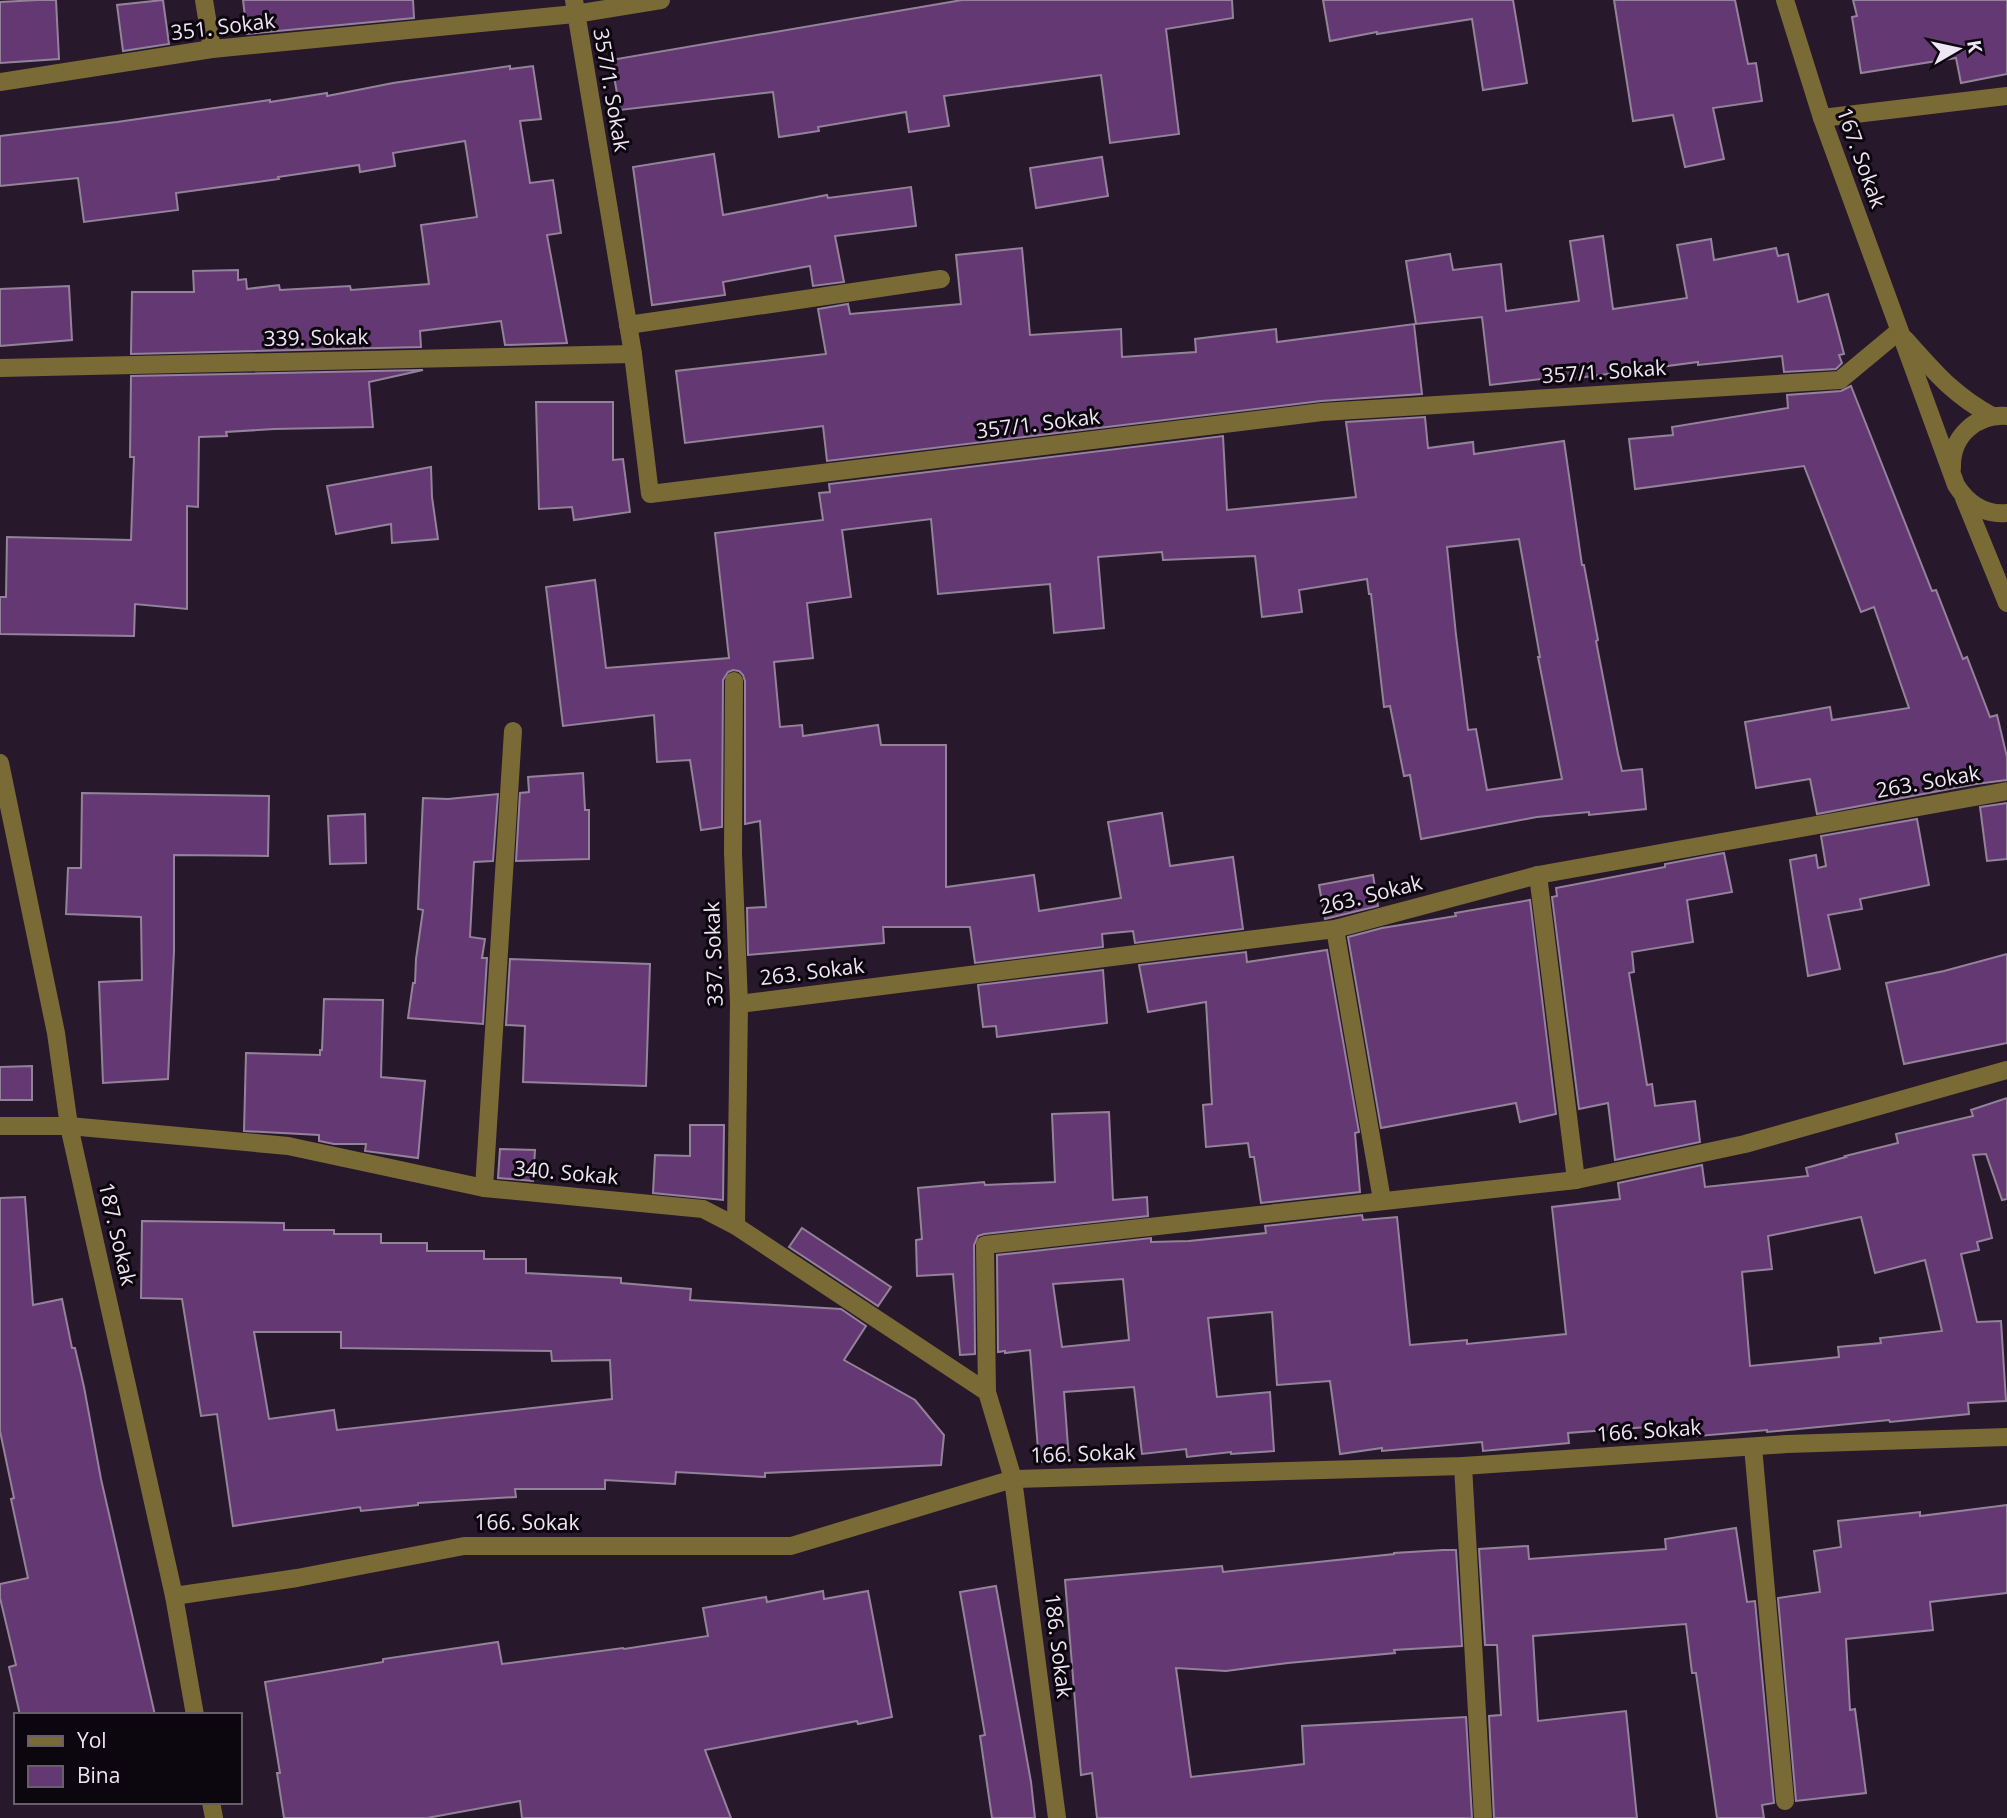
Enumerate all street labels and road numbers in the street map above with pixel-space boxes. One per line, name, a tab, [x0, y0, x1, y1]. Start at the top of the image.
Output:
street label: 351. Sokak	[169, 6, 277, 46]
street label: 357/1. Sokak	[587, 26, 637, 154]
street label: 167. Sokak	[1831, 104, 1893, 212]
street label: 339. Sokak	[263, 322, 369, 352]
street label: 357/1. Sokak	[1541, 353, 1667, 389]
street label: 357/1. Sokak	[974, 402, 1101, 444]
street label: 263. Sokak	[1874, 758, 1982, 804]
street label: 263. Sokak	[1316, 868, 1425, 920]
street label: 337. Sokak	[697, 901, 729, 1007]
street label: 263. Sokak	[758, 951, 866, 991]
street label: 340. Sokak	[513, 1153, 620, 1191]
street label: 187. Sokak	[93, 1180, 143, 1288]
street label: 166. Sokak	[1596, 1412, 1702, 1448]
street label: 166. Sokak	[1030, 1437, 1136, 1469]
street label: 166. Sokak	[475, 1508, 579, 1536]
street label: 186. Sokak	[1039, 1592, 1079, 1700]

